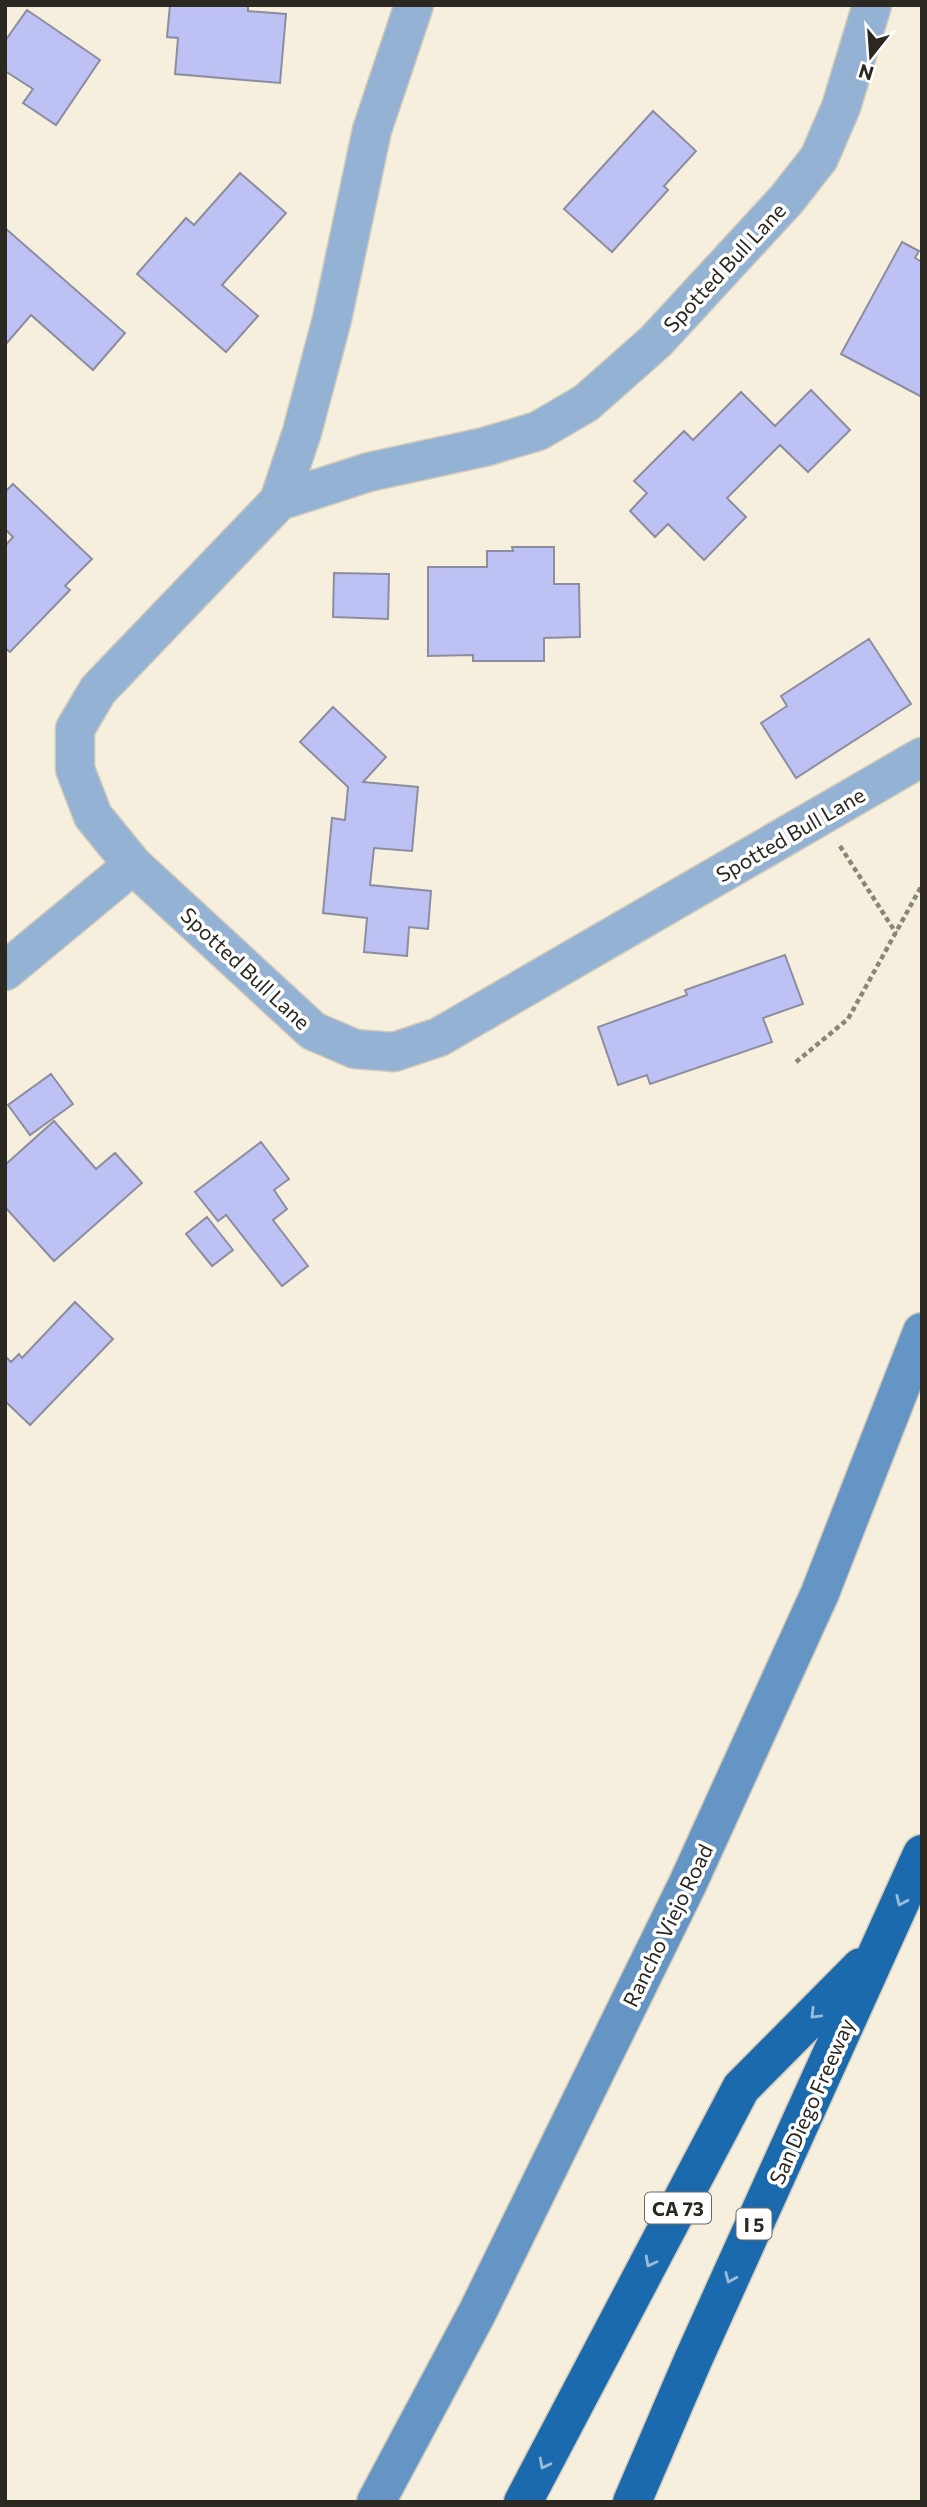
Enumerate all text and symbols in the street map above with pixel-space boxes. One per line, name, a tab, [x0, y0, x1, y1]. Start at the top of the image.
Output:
north arrow	[836, 21, 906, 91]
text: N	[856, 60, 876, 86]
street label: Spotted Bull Lane	[658, 197, 790, 337]
street label: Spotted Bull Lane	[711, 781, 869, 887]
street label: Spotted Bull Lane	[176, 902, 316, 1034]
street label: Rancho Viejo Road	[617, 1840, 717, 2010]
one-way arrow	[895, 1894, 909, 1907]
one-way arrow	[810, 2006, 823, 2019]
street label: San Diego Freeway	[763, 2014, 859, 2188]
road number: CA 73	[645, 2192, 711, 2224]
road number: I 5	[736, 2208, 772, 2240]
one-way arrow	[644, 2255, 658, 2268]
one-way arrow	[724, 2271, 738, 2283]
one-way arrow	[538, 2456, 552, 2469]

